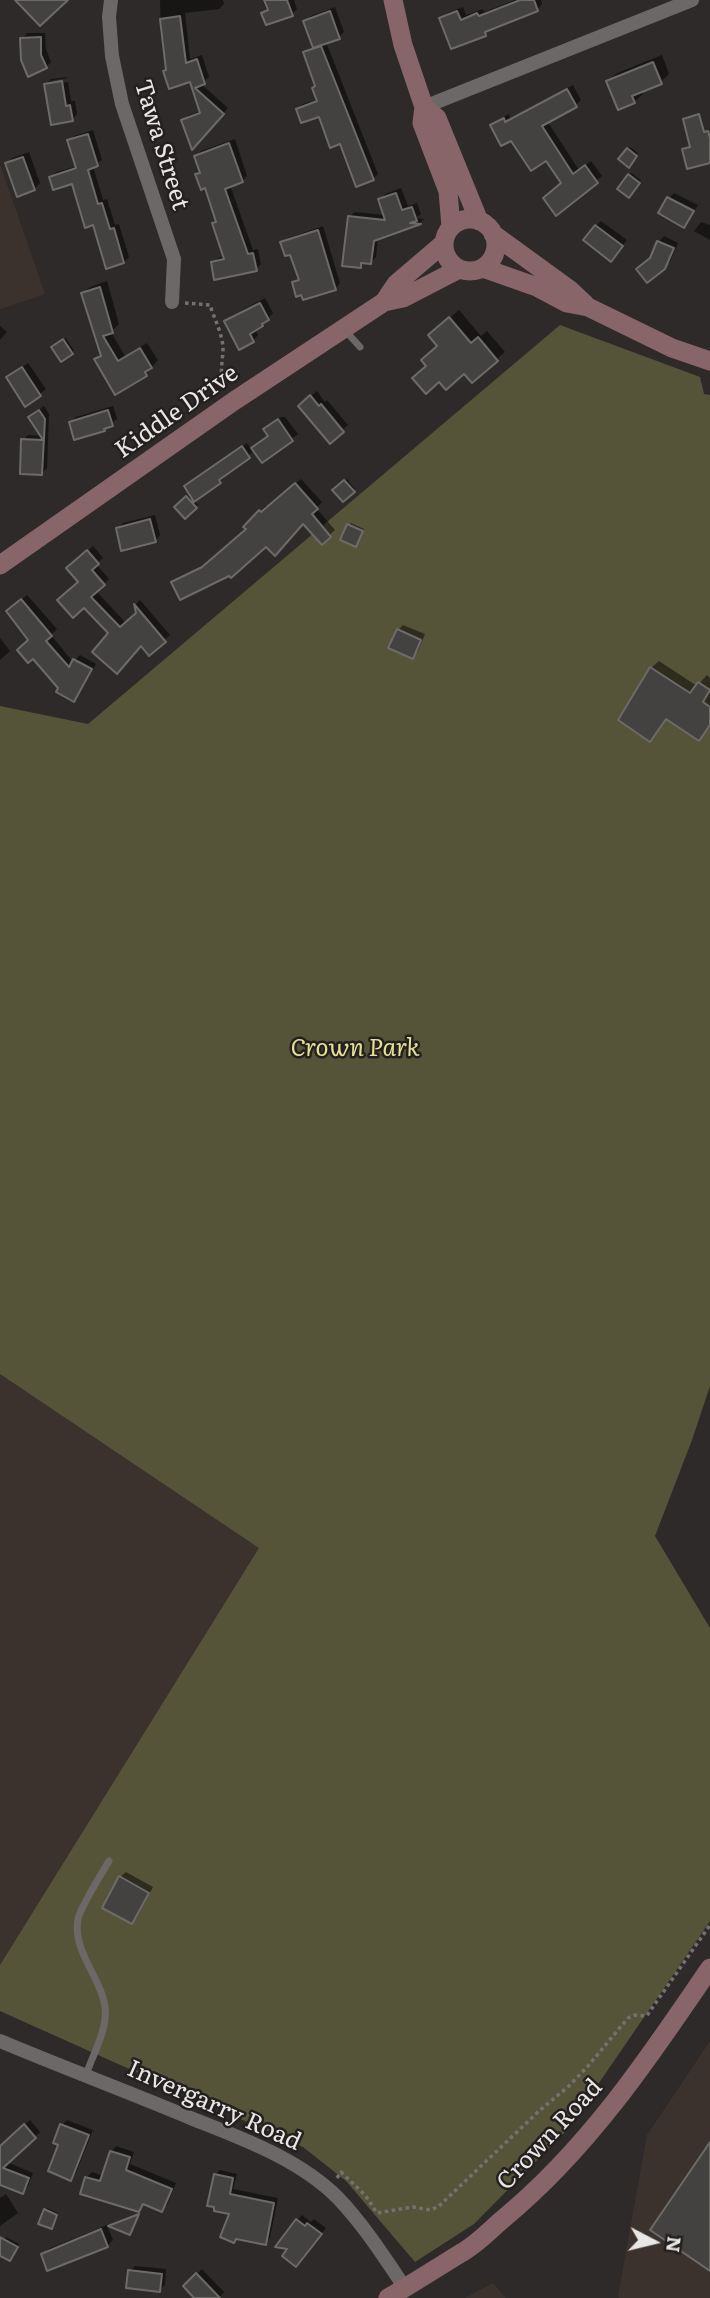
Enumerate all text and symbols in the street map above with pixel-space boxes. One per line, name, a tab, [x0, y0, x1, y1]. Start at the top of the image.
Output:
street label: Tawa Street	[128, 76, 194, 214]
street label: Kiddle Drive	[110, 359, 244, 465]
park label: Crown Park	[290, 1035, 420, 1063]
street label: Invergarry Road	[123, 2055, 305, 2157]
street label: Crown Road	[491, 2074, 609, 2196]
north arrow	[619, 2207, 689, 2277]
text: N	[660, 2235, 690, 2254]

